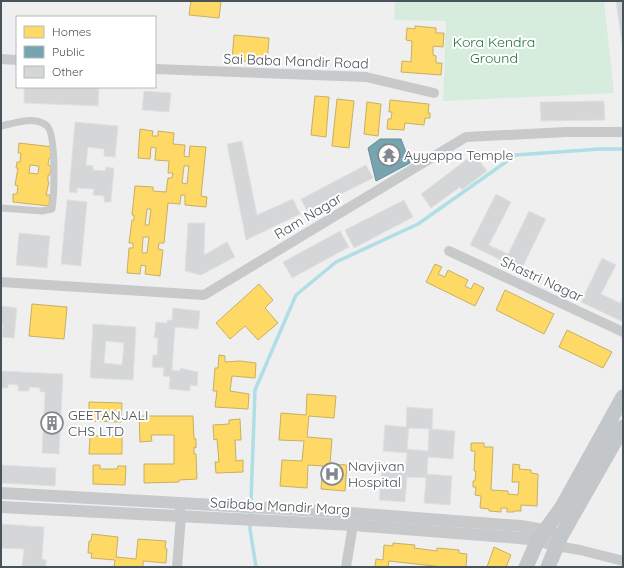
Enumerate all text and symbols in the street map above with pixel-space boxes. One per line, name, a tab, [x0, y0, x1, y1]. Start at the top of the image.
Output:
legend	[16, 16, 156, 88]
text: Homes	[52, 24, 92, 39]
park label: Kora Kendra Ground	[453, 33, 535, 67]
text: Public	[52, 44, 85, 59]
street label: Sai Baba Mandir Road	[223, 49, 369, 73]
text: Other	[52, 64, 84, 79]
temple icon: Ayyappa Temple	[376, 142, 402, 168]
place label: Ayyappa Temple	[404, 146, 513, 164]
street label: Ram Nagar	[271, 188, 346, 243]
street label: Shastri Nagar	[498, 252, 587, 306]
place label: GEETANJALI CHS LTD	[68, 406, 148, 440]
building icon: GEETANJALI CHS LTD	[39, 410, 65, 436]
place label: Navjivan Hospital	[348, 457, 405, 491]
hospital icon: Navjivan Hospital	[319, 461, 345, 487]
street label: Saibaba Mandir Marg	[210, 493, 350, 519]

